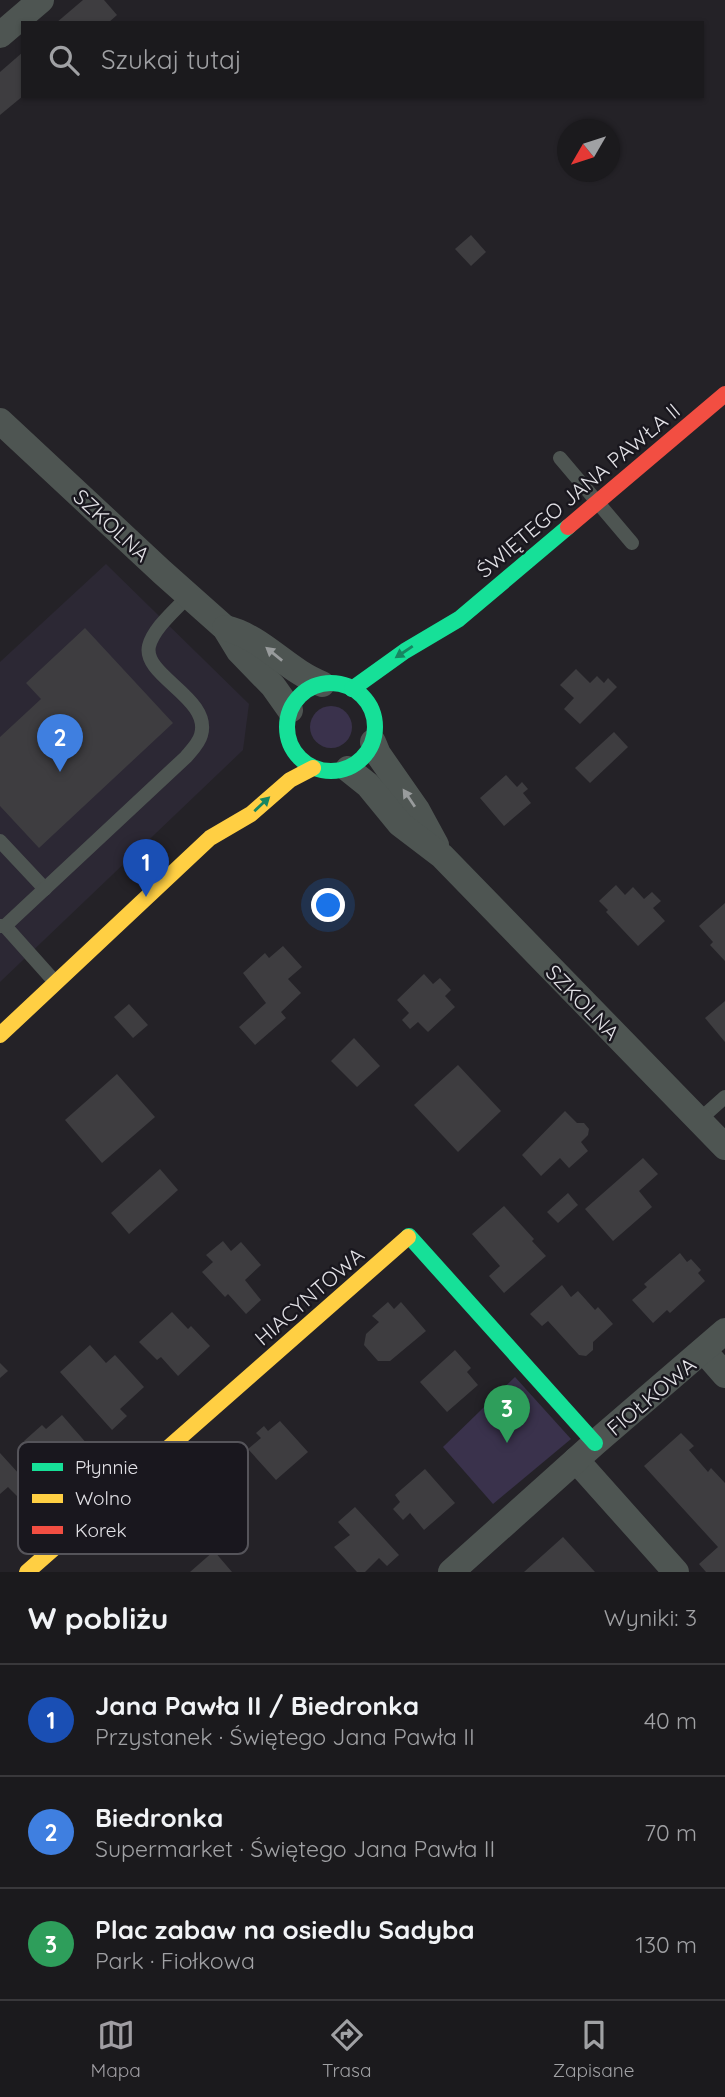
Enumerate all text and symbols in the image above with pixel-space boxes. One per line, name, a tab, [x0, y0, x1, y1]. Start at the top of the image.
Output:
search box	[21, 21, 704, 98]
icon: search	[45, 41, 83, 79]
text: Szukaj tutaj	[101, 43, 242, 76]
north arrow	[557, 119, 620, 182]
street label: ŚWIĘTEGO JANA PAWŁA II	[471, 397, 685, 583]
street label: SZKOLNA	[68, 483, 156, 567]
one-way arrow	[394, 646, 414, 659]
one-way arrow	[266, 647, 284, 662]
pin: 2	[37, 714, 83, 772]
one-way arrow	[402, 788, 415, 808]
one-way arrow	[253, 796, 270, 812]
pin: 1	[123, 839, 169, 897]
your location	[311, 888, 345, 922]
street label: SZKOLNA	[541, 959, 625, 1045]
street label: HIACYNTOWA	[249, 1241, 369, 1351]
street label: FIOŁKOWA	[601, 1351, 701, 1441]
pin: 3	[484, 1385, 530, 1443]
legend	[18, 1442, 248, 1554]
text: Płynnie	[75, 1455, 138, 1479]
text: Wolno	[75, 1486, 131, 1510]
text: Korek	[75, 1518, 127, 1542]
text: W pobliżu	[28, 1599, 168, 1637]
text: Wyniki: 3	[604, 1603, 697, 1632]
text: Jana Pawła II / Biedronka	[95, 1689, 419, 1722]
text: 1	[47, 1706, 55, 1735]
text: 40 m	[644, 1706, 697, 1735]
text: Przystanek · Świętego Jana Pawła II	[95, 1722, 475, 1751]
text: Biedronka	[95, 1801, 223, 1834]
text: 2	[44, 1818, 58, 1847]
text: 70 m	[644, 1818, 697, 1847]
text: Supermarket · Świętego Jana Pawła II	[95, 1834, 495, 1863]
text: Plac zabaw na osiedlu Sadyba	[95, 1913, 475, 1946]
text: 3	[45, 1930, 57, 1959]
text: 130 m	[635, 1930, 697, 1959]
text: Park · Fiołkowa	[95, 1946, 255, 1975]
tab: Mapa	[91, 2016, 141, 2082]
tab: Trasa	[322, 2016, 372, 2082]
tab: Zapisane	[553, 2016, 634, 2082]

